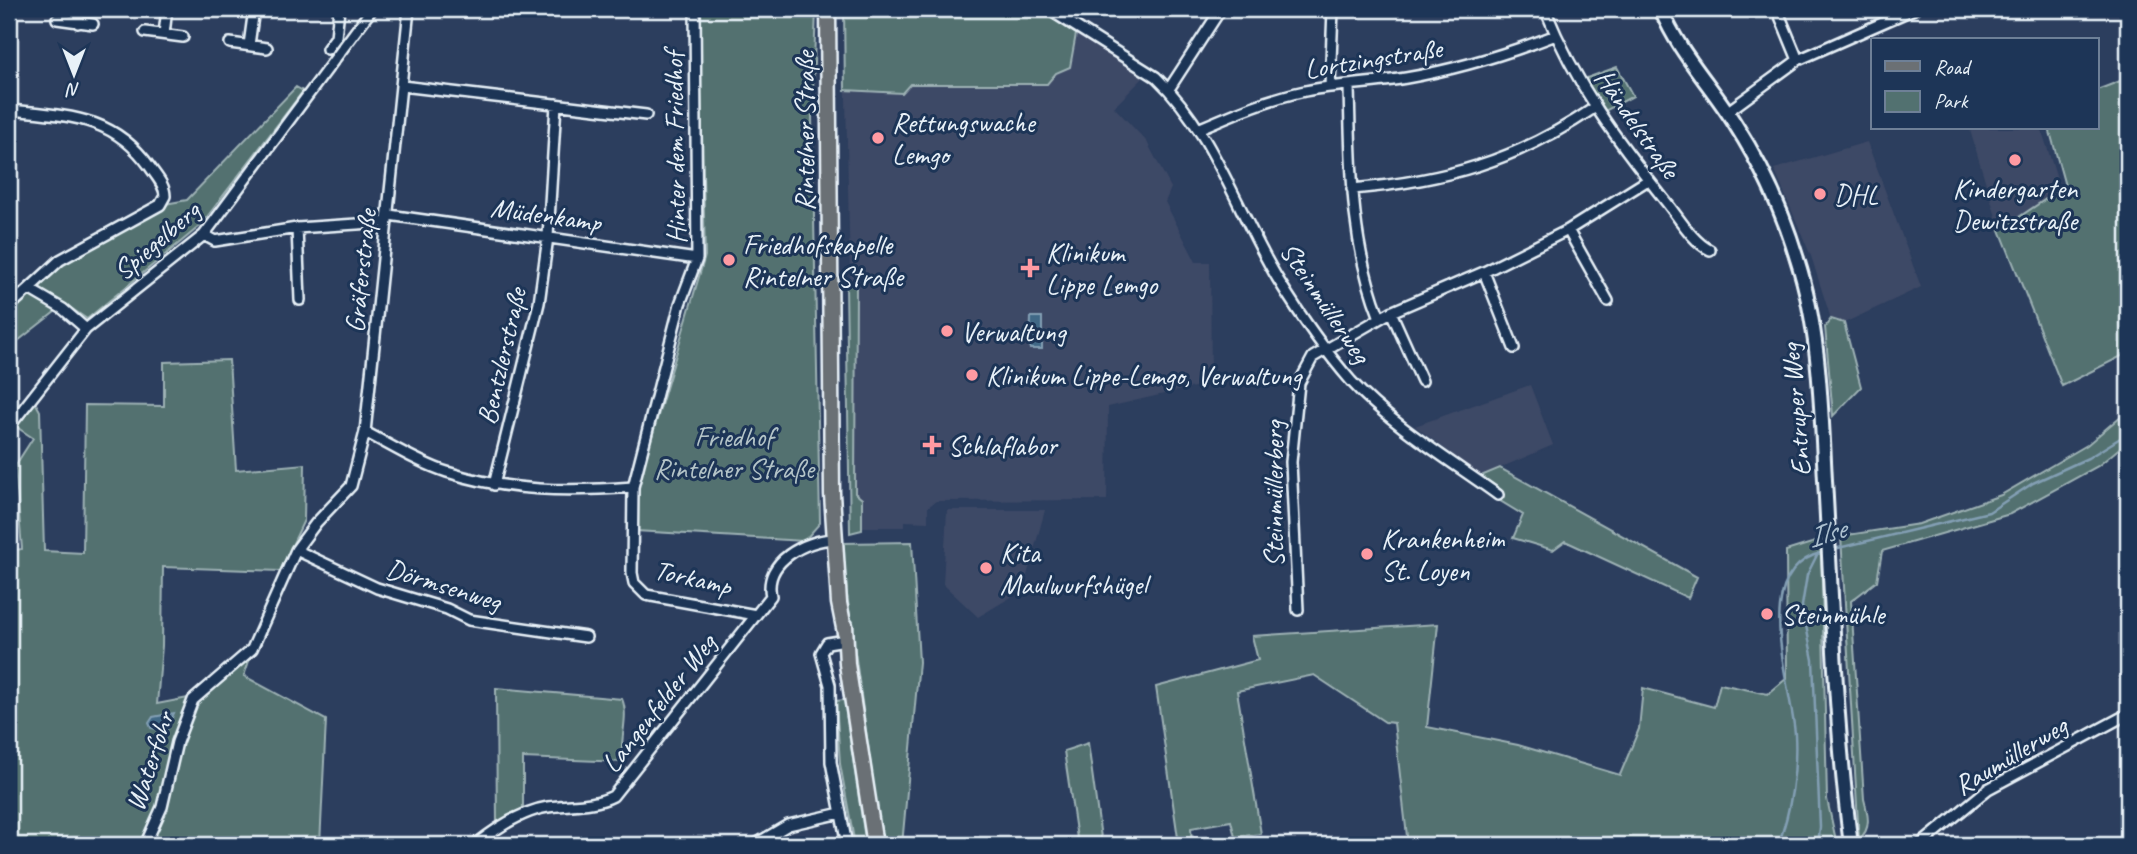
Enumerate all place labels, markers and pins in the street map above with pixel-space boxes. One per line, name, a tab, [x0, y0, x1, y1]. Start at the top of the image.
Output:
place label: Rettungswache Lemgo	[892, 105, 1036, 172]
marker: Rettungswache Lemgo	[870, 130, 886, 146]
marker: Kindergarten Dewitzstraße	[2007, 152, 2023, 168]
place label: Kindergarten Dewitzstraße	[1953, 171, 2079, 238]
place label: DHL	[1834, 177, 1879, 212]
marker: DHL	[1812, 186, 1828, 202]
place label: Friedhofskapelle Rintelner Straße	[743, 227, 905, 294]
place label: Klinikum Lippe Lemgo	[1046, 235, 1159, 302]
marker: Friedhofskapelle Rintelner Straße	[721, 252, 737, 268]
marker: Klinikum Lippe Lemgo	[1020, 258, 1040, 278]
place label: Verwaltung	[961, 314, 1068, 349]
marker: Verwaltung	[939, 323, 955, 339]
place label: Klinikum Lippe-Lemgo, Verwaltung	[986, 358, 1303, 393]
marker: Klinikum Lippe-Lemgo, Verwaltung	[964, 367, 980, 383]
place label: Schlaflabor	[948, 428, 1059, 463]
marker: Schlaflabor	[922, 435, 942, 455]
place label: Krankenheim St. Loyen	[1381, 521, 1506, 588]
place label: Kita Maulwurfshügel	[1000, 535, 1152, 602]
marker: Krankenheim St. Loyen	[1359, 546, 1375, 562]
marker: Kita Maulwurfshügel	[978, 560, 994, 576]
place label: Steinmühle	[1781, 597, 1886, 632]
marker: Steinmühle	[1759, 606, 1775, 622]

